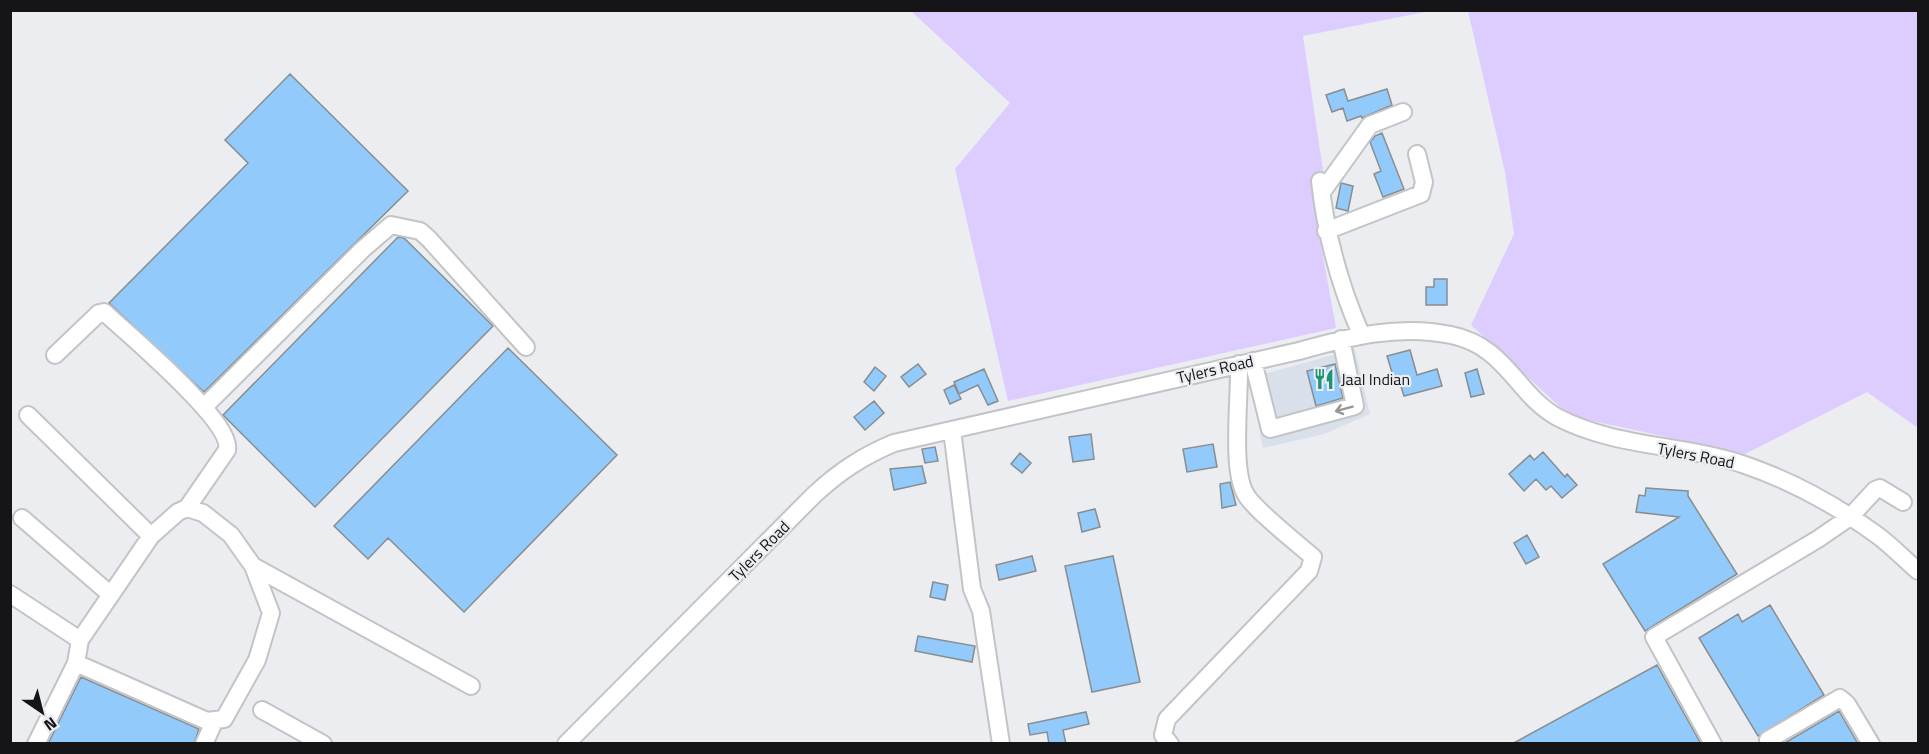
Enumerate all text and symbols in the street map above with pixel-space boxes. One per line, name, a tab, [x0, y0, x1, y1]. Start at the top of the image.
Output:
street label: Tylers Road	[1174, 349, 1256, 389]
restaurant icon: Jaal Indian	[1312, 367, 1336, 391]
place label: Jaal Indian	[1341, 367, 1410, 391]
one-way arrow	[1334, 404, 1353, 415]
street label: Tylers Road	[1655, 436, 1737, 474]
street label: Tylers Road	[723, 515, 795, 587]
north arrow	[12, 682, 72, 742]
text: N	[39, 711, 62, 737]

